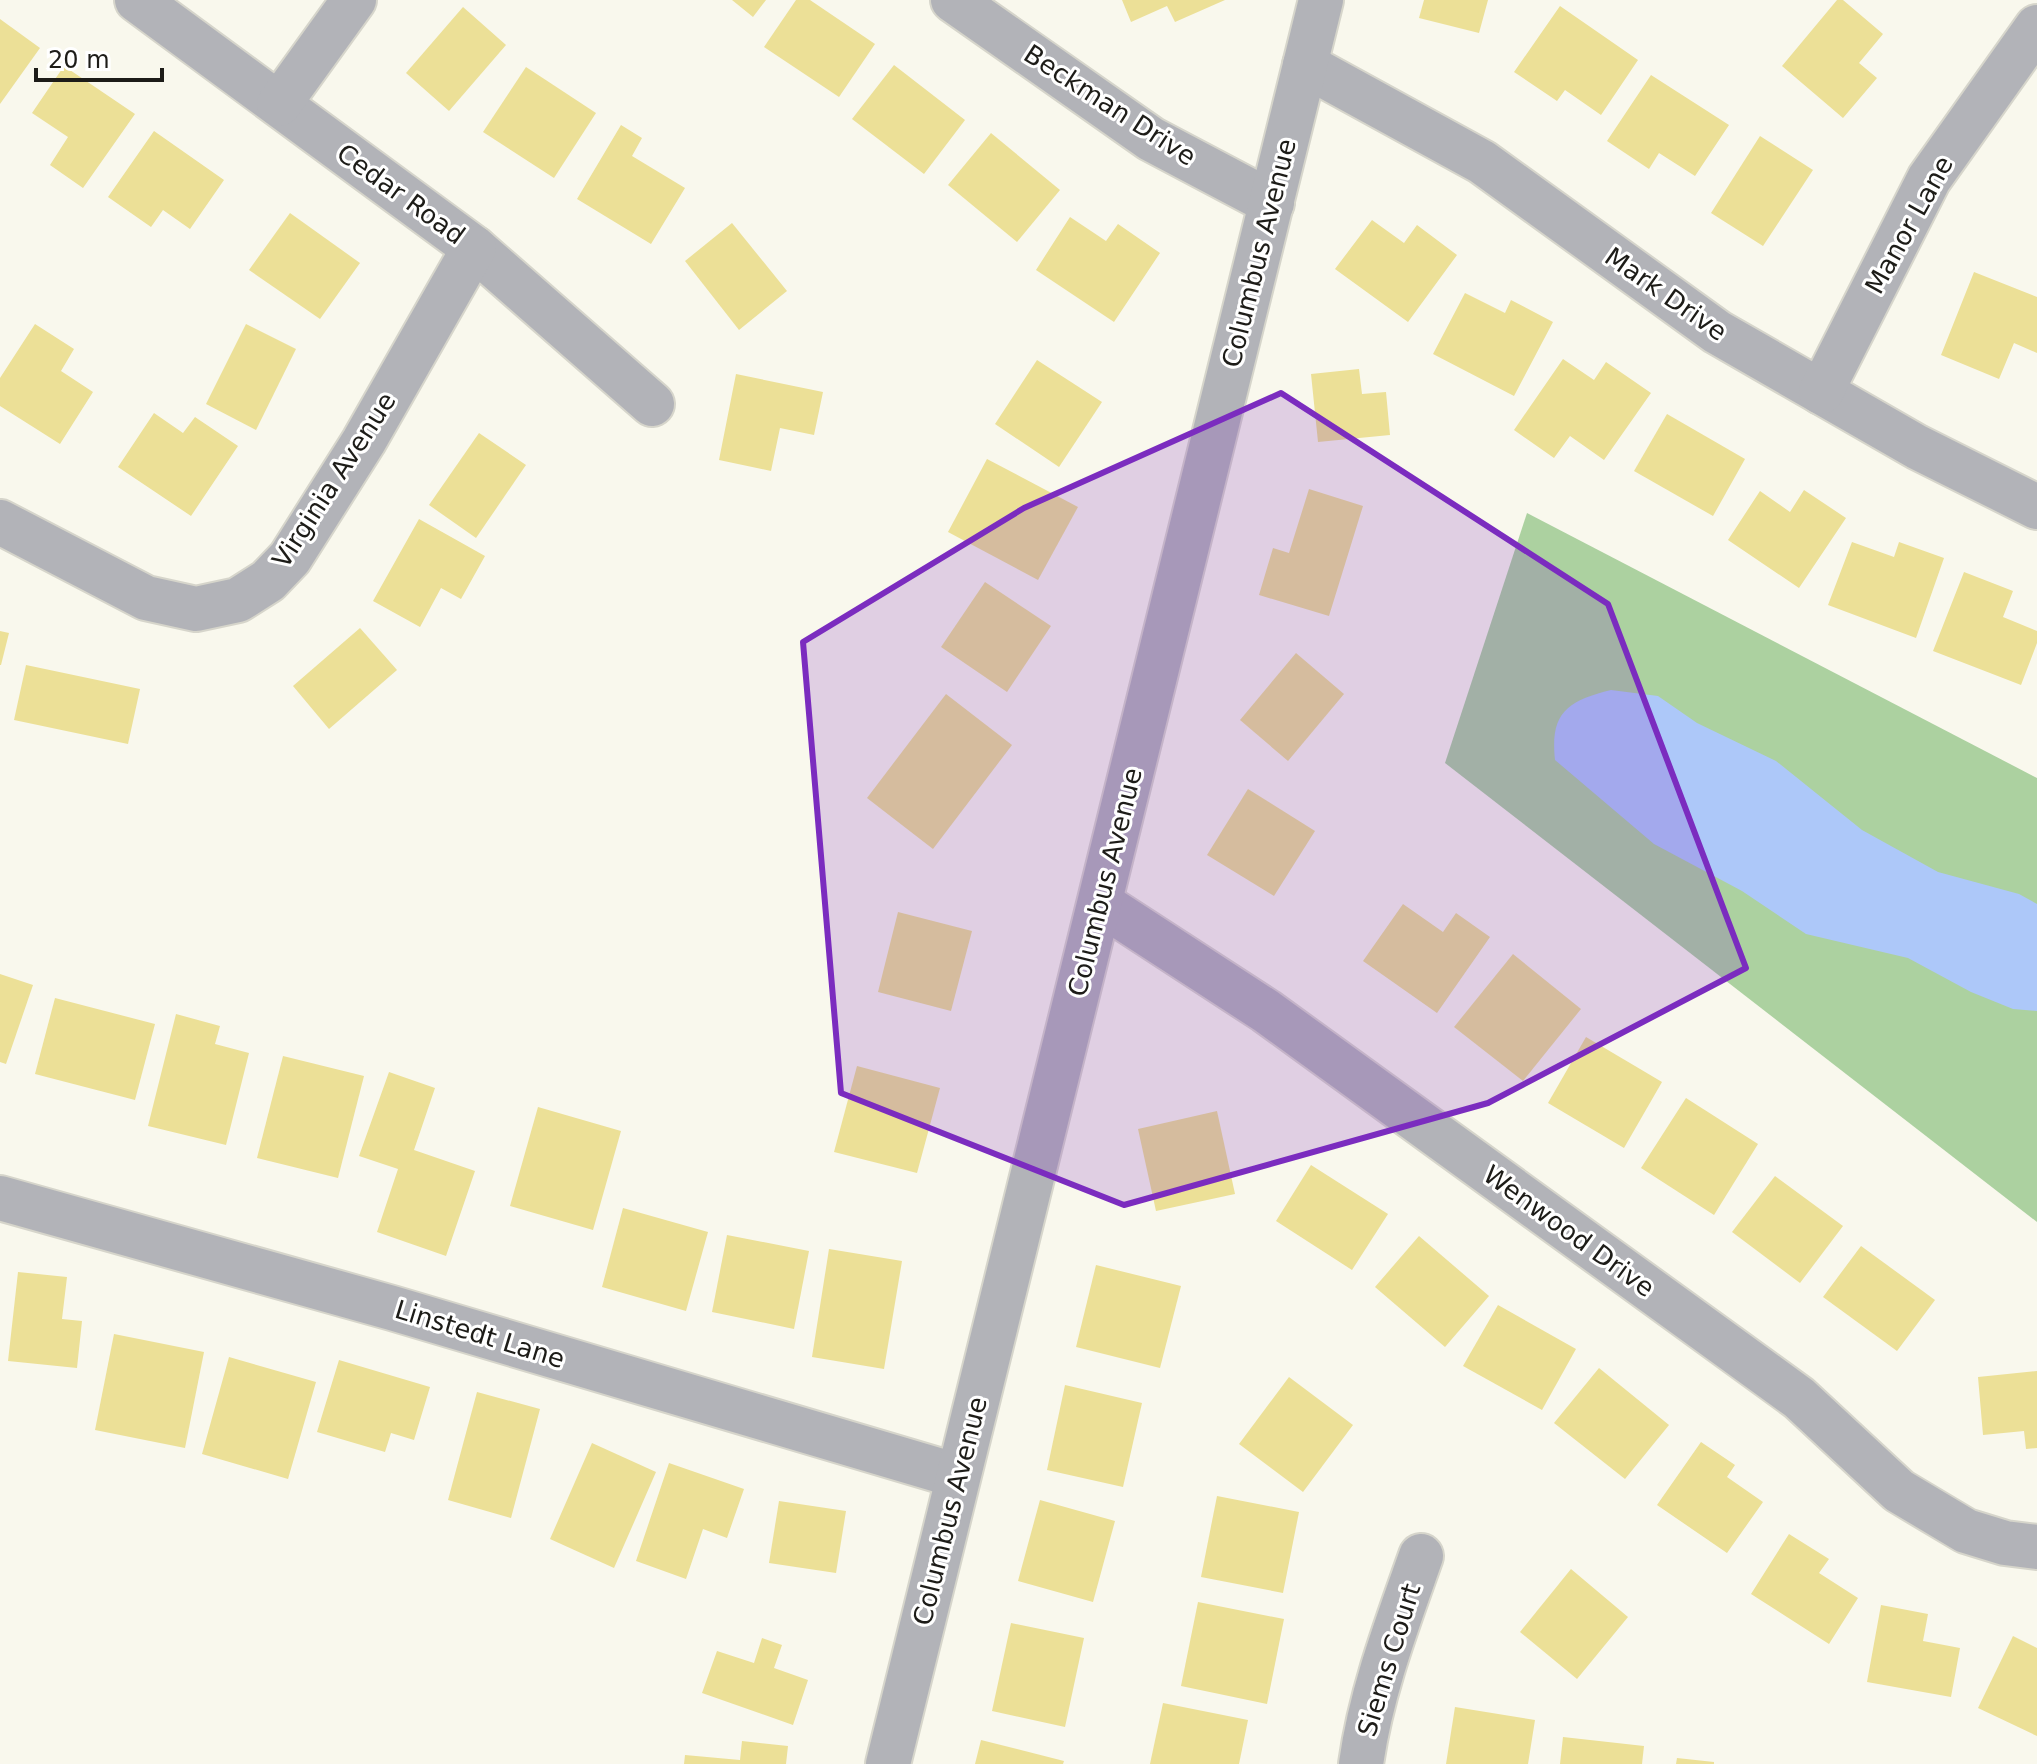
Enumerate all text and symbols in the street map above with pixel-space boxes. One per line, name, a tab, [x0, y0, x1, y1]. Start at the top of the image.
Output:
scale bar	[36, 32, 162, 82]
street label: Beckman Drive	[1019, 38, 1201, 172]
text: 20 m	[48, 46, 110, 74]
street label: Columbus Avenue	[1216, 136, 1302, 370]
street label: Cedar Road	[331, 138, 471, 250]
street label: Manor Lane	[1859, 151, 1959, 299]
street label: Mark Drive	[1599, 241, 1733, 347]
street label: Virginia Avenue	[266, 387, 402, 573]
street label: Columbus Avenue	[1062, 765, 1148, 999]
street label: Wenwood Drive	[1478, 1159, 1660, 1303]
street label: Linstedt Lane	[392, 1294, 568, 1374]
street label: Columbus Avenue	[907, 1394, 993, 1628]
street label: Siems Court	[1352, 1580, 1426, 1740]

